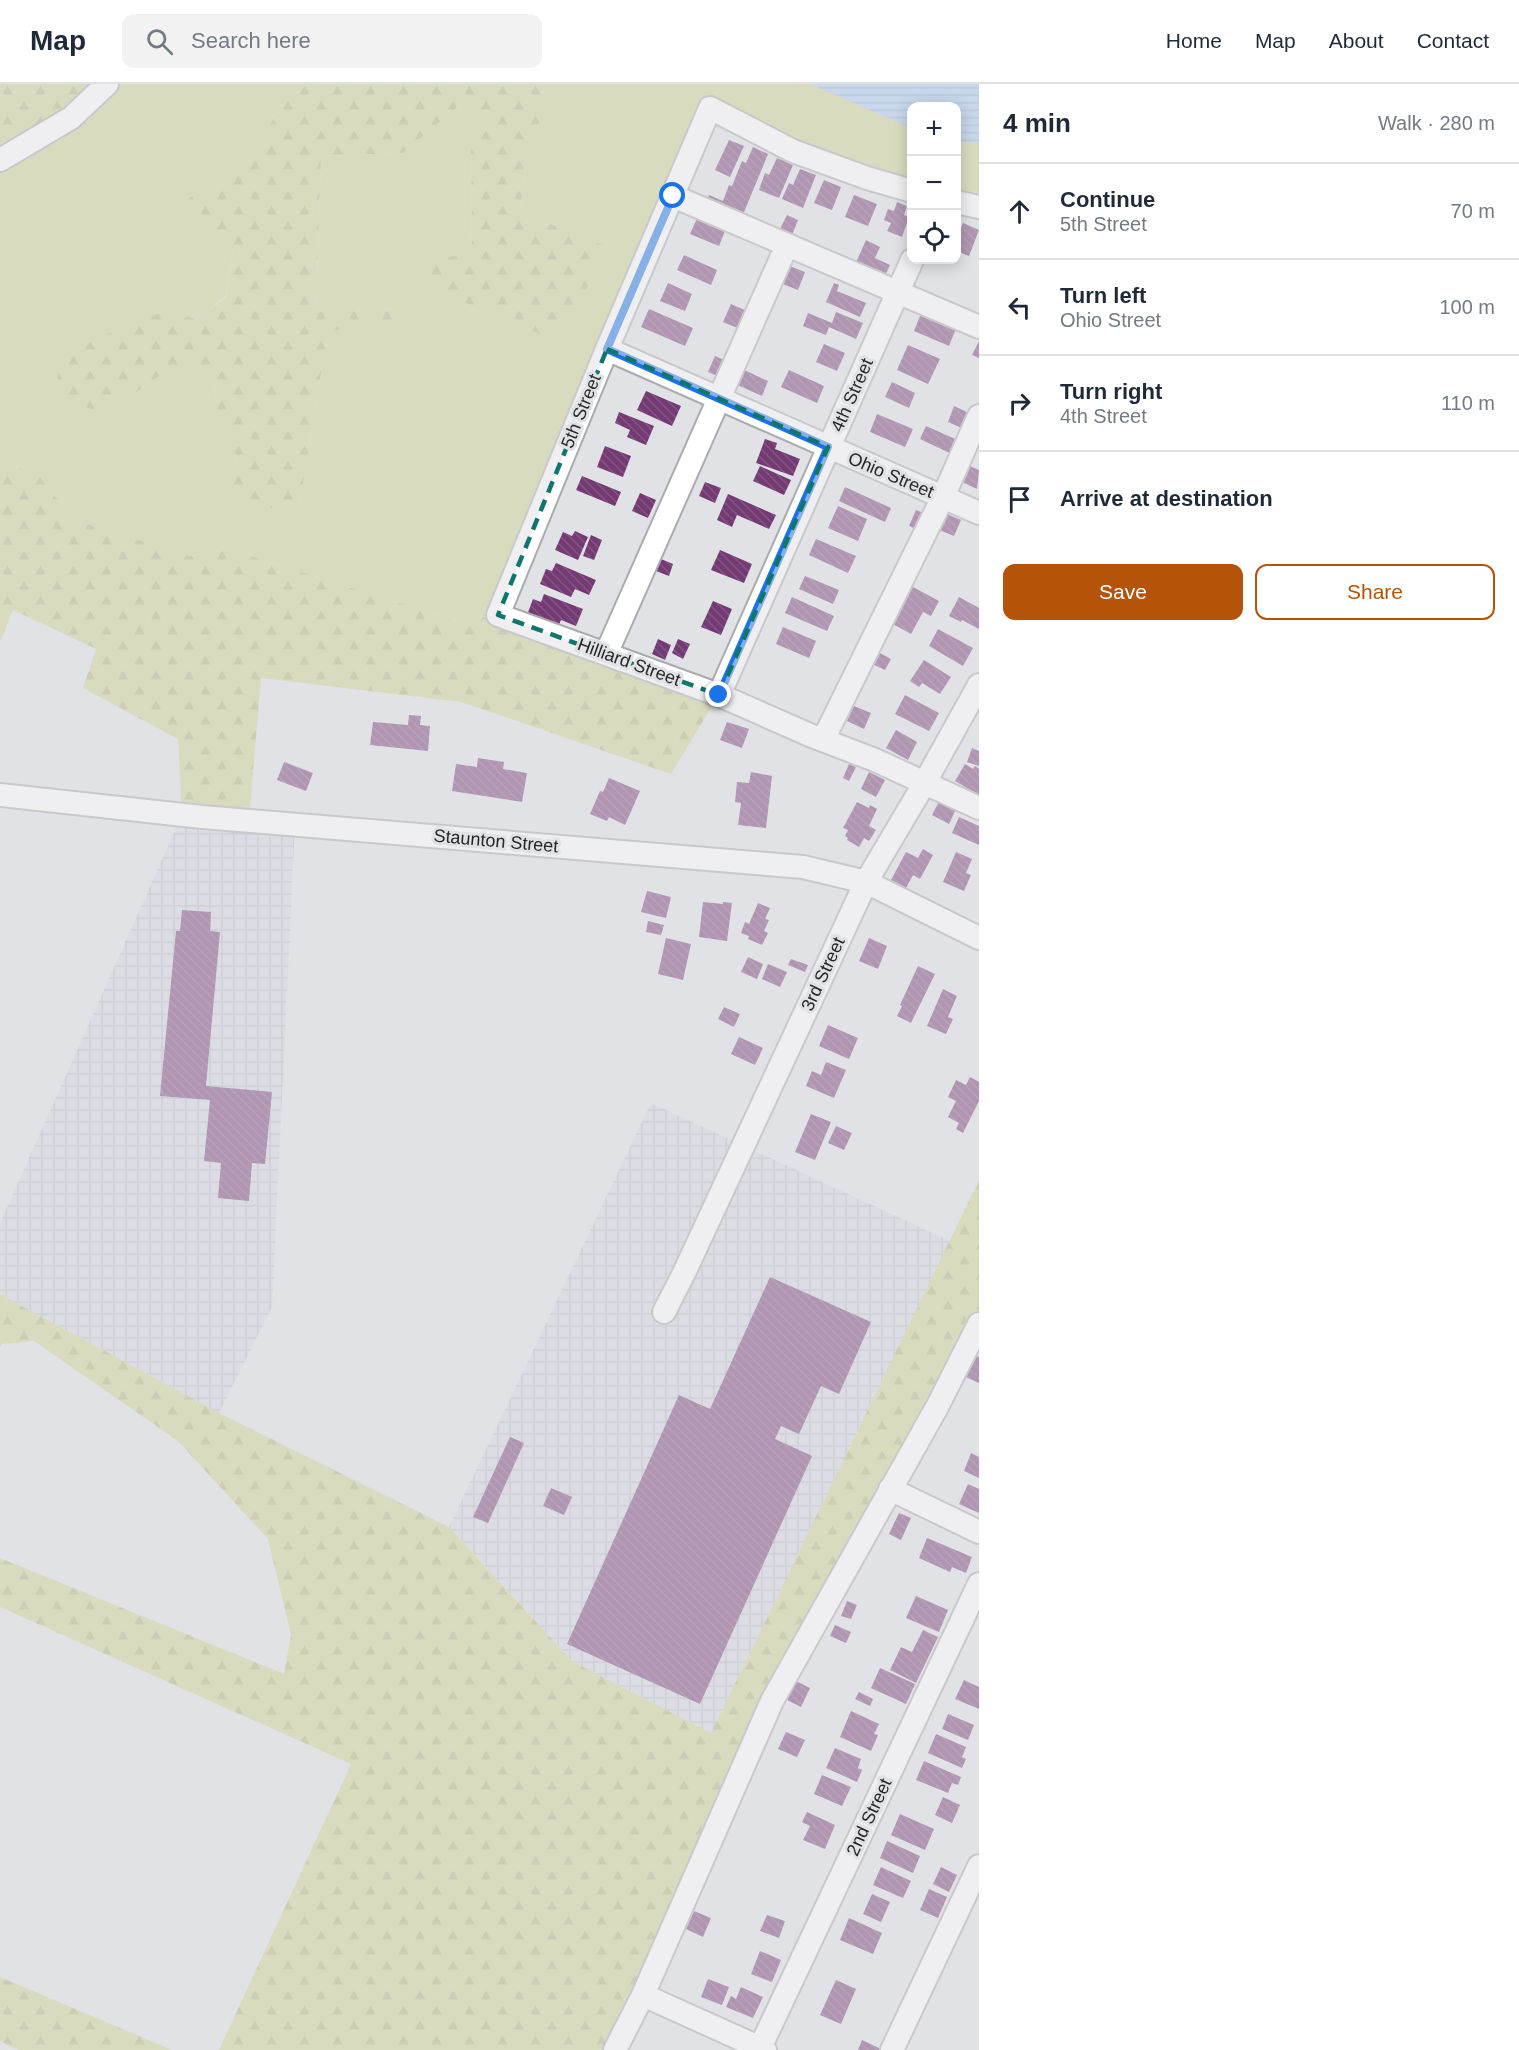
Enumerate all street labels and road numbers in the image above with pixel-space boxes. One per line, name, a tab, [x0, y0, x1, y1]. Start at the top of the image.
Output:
street label: 4th Street	[827, 355, 877, 435]
street label: 5th Street	[557, 371, 605, 451]
street label: Ohio Street	[845, 448, 937, 502]
street label: Hilliard Street	[575, 634, 683, 690]
street label: Staunton Street	[433, 826, 559, 856]
street label: 3rd Street	[797, 934, 849, 1014]
street label: 2nd Street	[842, 1775, 896, 1859]

